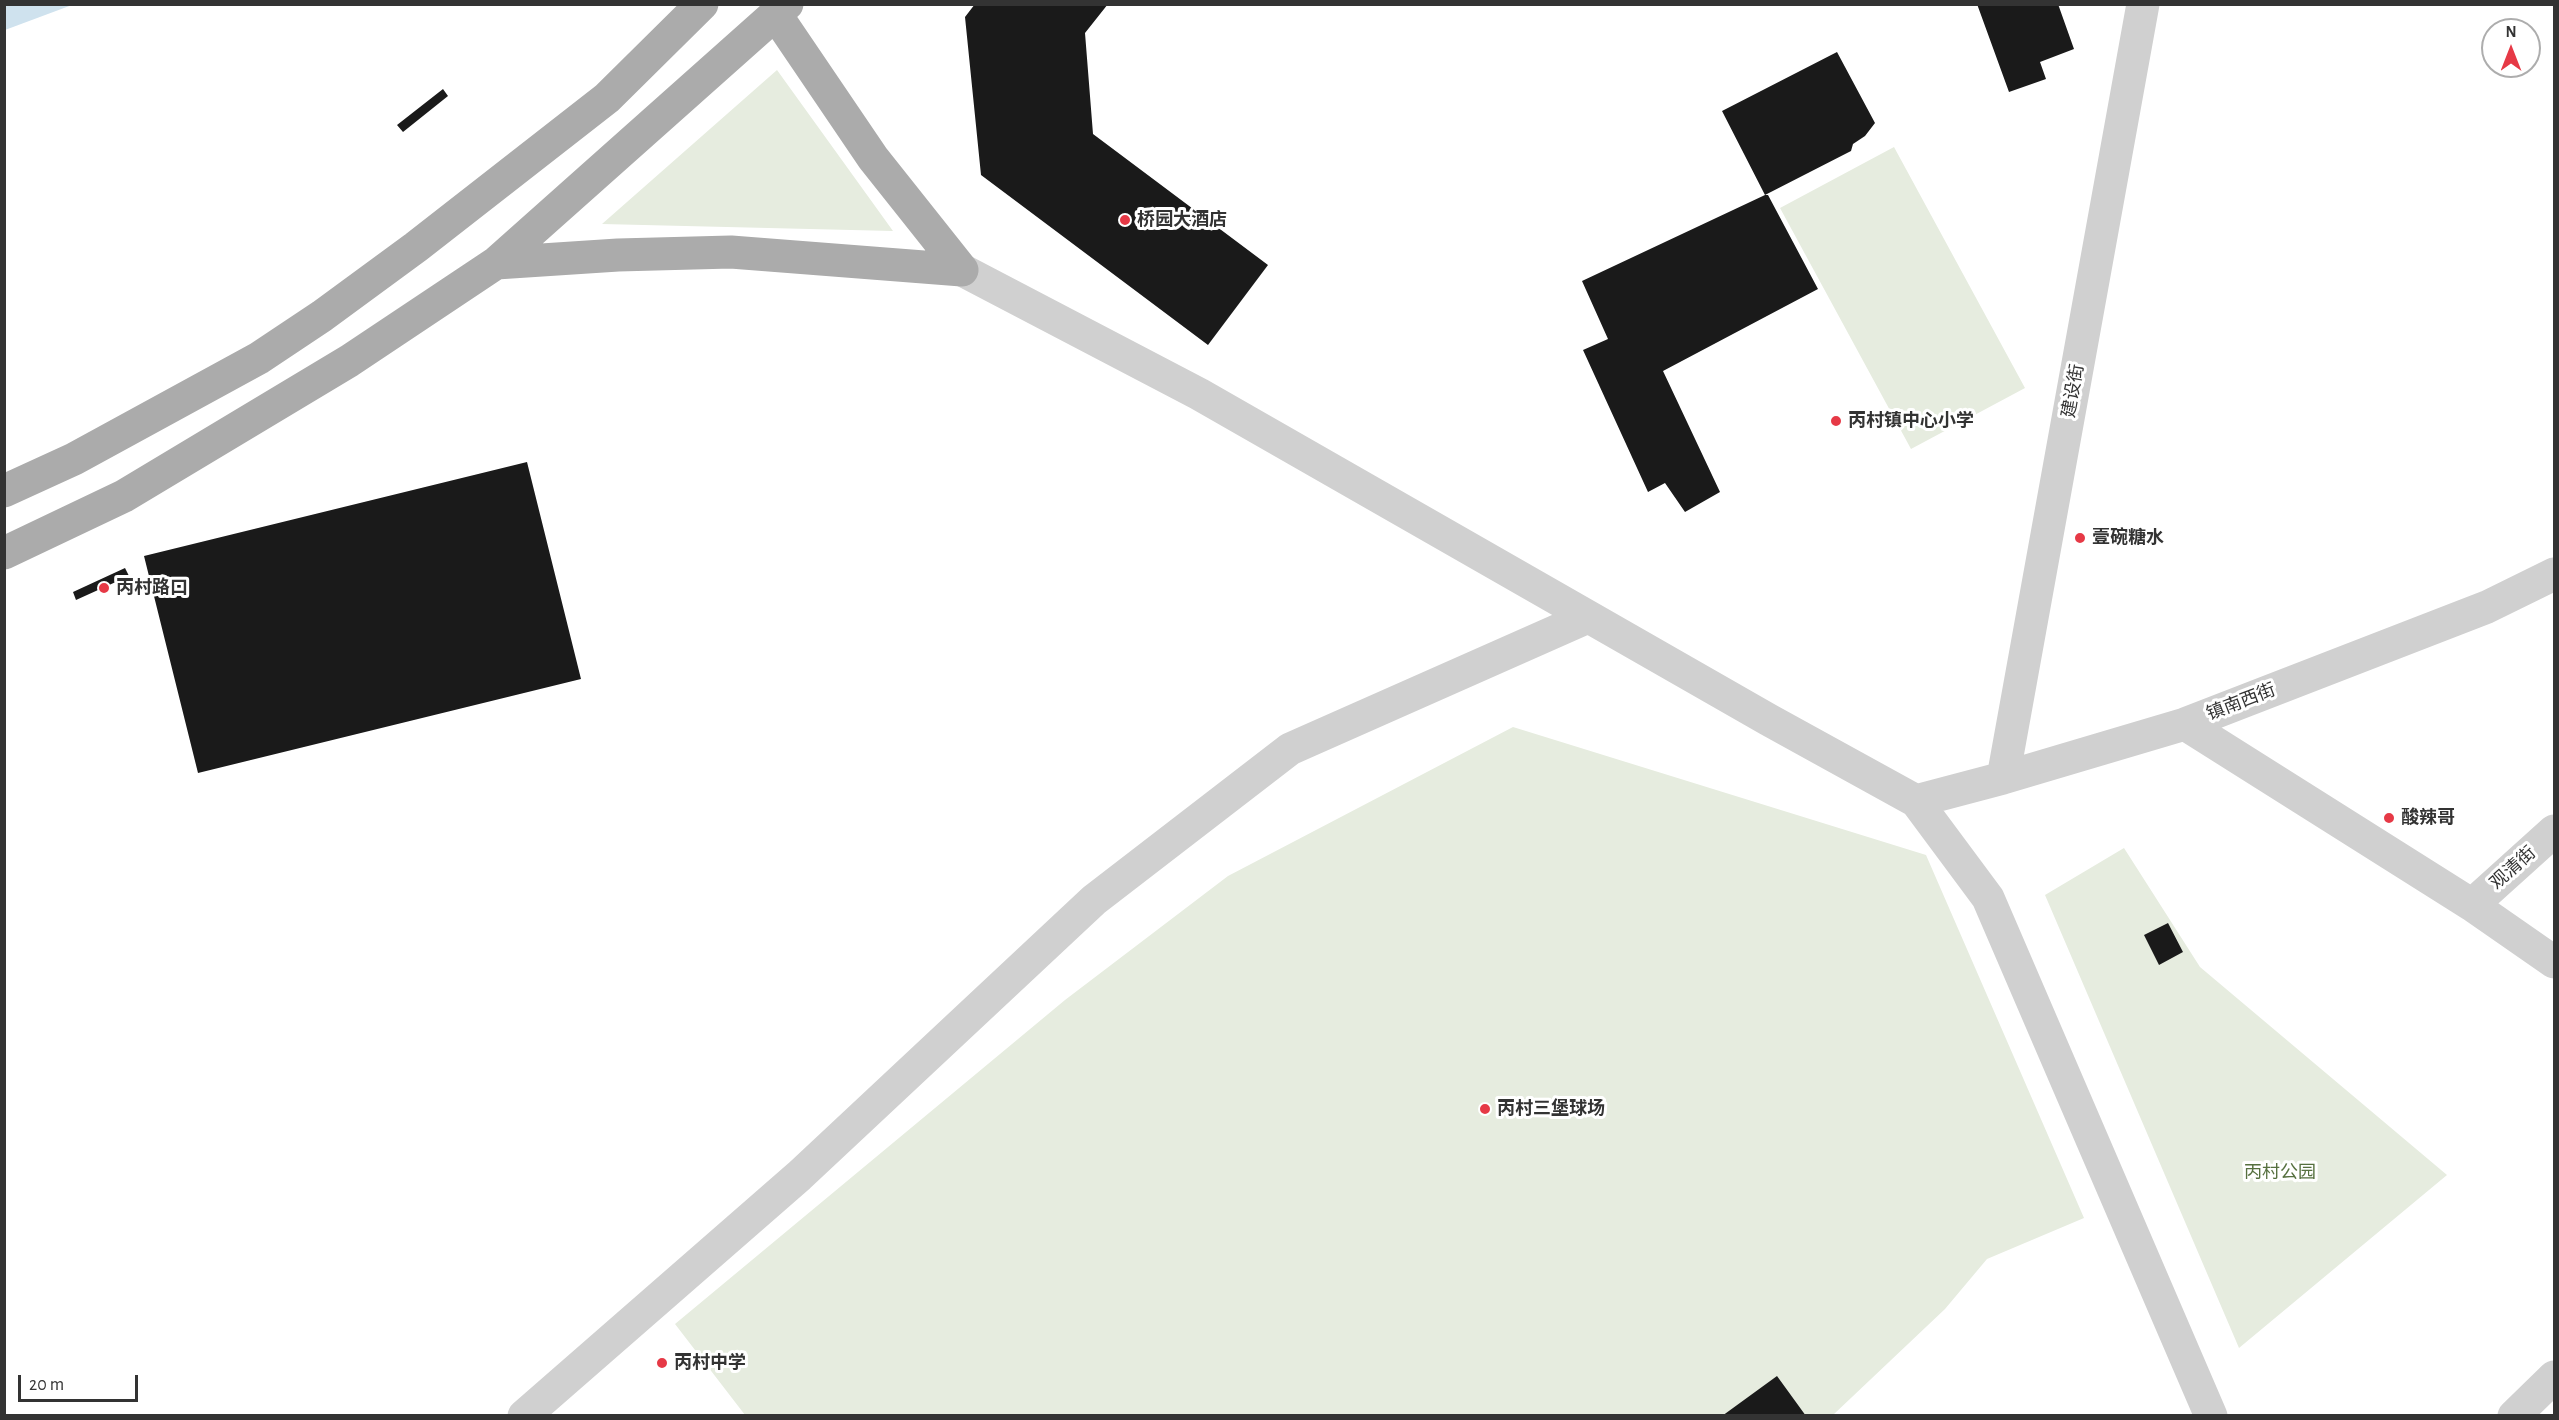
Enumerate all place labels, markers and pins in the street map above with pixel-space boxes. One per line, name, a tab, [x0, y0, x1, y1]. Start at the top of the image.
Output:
place label: 桥园大酒店	[1137, 209, 1227, 231]
marker: 桥园大酒店	[1118, 213, 1132, 227]
place label: 丙村镇中心小学	[1848, 410, 1974, 432]
marker: 丙村镇中心小学	[1829, 414, 1843, 428]
place label: 壹碗糖水	[2092, 527, 2164, 549]
marker: 壹碗糖水	[2073, 531, 2087, 545]
place label: 丙村路口	[116, 577, 188, 599]
marker: 丙村路口	[97, 581, 111, 595]
place label: 酸辣哥	[2401, 807, 2455, 829]
marker: 酸辣哥	[2382, 811, 2396, 825]
place label: 丙村三堡球场	[1497, 1098, 1605, 1120]
marker: 丙村三堡球场	[1478, 1102, 1492, 1116]
place label: 丙村中学	[674, 1352, 746, 1374]
marker: 丙村中学	[655, 1356, 669, 1370]

